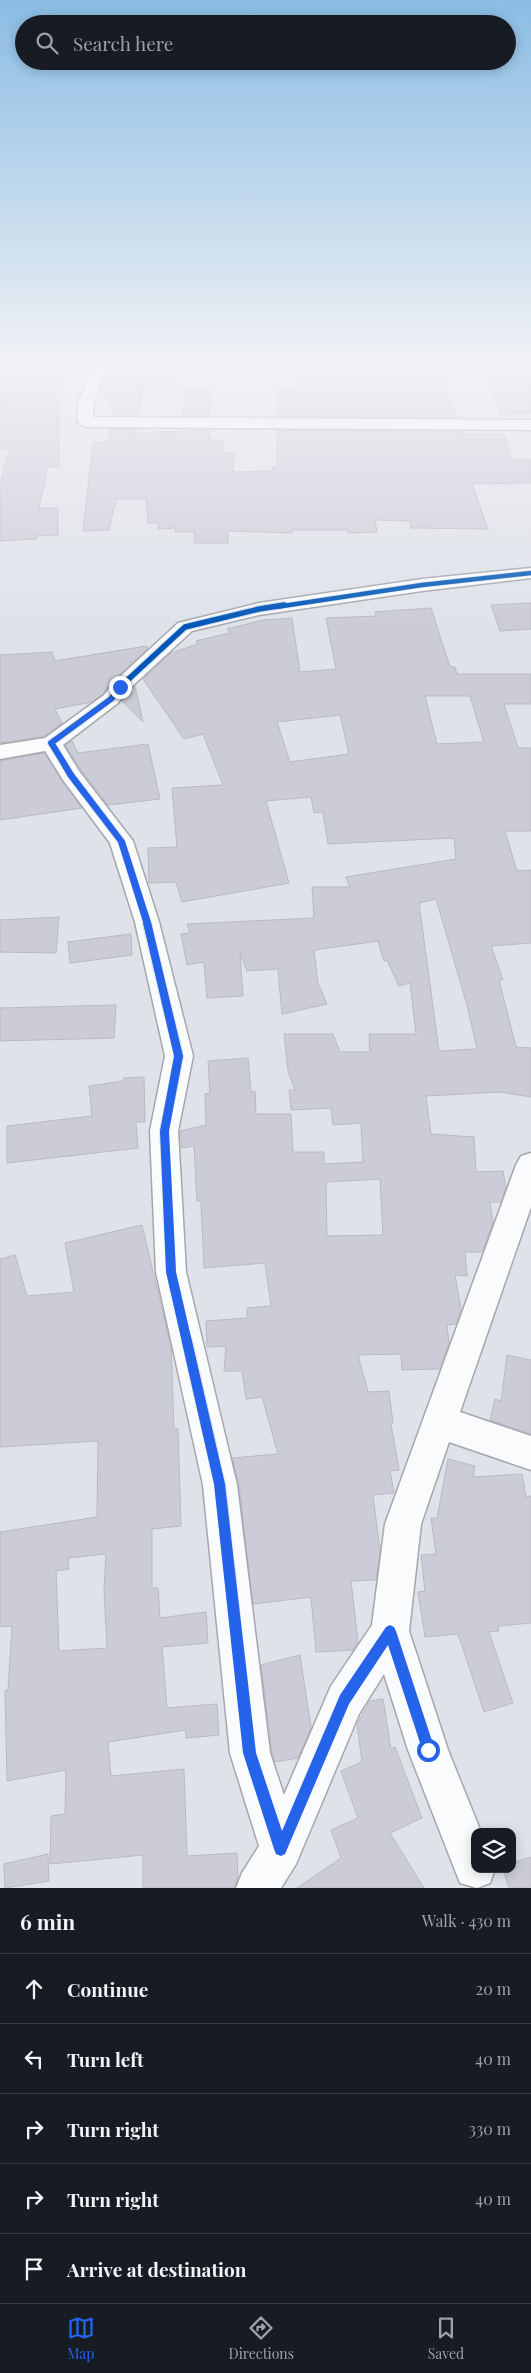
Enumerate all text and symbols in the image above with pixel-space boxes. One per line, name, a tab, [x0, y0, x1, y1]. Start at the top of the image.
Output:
search box	[15, 15, 516, 70]
icon: search	[33, 29, 61, 57]
text: Search here	[73, 30, 173, 56]
route end	[109, 676, 132, 699]
route start	[417, 1739, 440, 1762]
map controls	[471, 1828, 516, 1873]
button: layers	[471, 1828, 516, 1873]
text: 6 min	[20, 1907, 75, 1935]
text: Walk · 430 m	[422, 1910, 511, 1931]
icon: ahead	[20, 1975, 48, 2003]
text: Continue	[67, 1976, 148, 2002]
text: 20 m	[476, 1978, 511, 1999]
icon: left	[20, 2045, 48, 2073]
text: Turn left	[67, 2046, 144, 2072]
text: 40 m	[475, 2048, 511, 2069]
icon: right	[20, 2115, 48, 2143]
text: Turn right	[67, 2116, 159, 2142]
text: 330 m	[469, 2118, 511, 2139]
icon: right	[20, 2185, 48, 2213]
text: Turn right	[67, 2186, 159, 2212]
text: 40 m	[475, 2188, 511, 2209]
icon: arrive	[20, 2255, 48, 2283]
text: Arrive at destination	[67, 2256, 247, 2282]
tab: Map	[67, 2314, 95, 2363]
tab: Directions	[229, 2314, 294, 2363]
tab: Saved	[428, 2314, 464, 2363]

